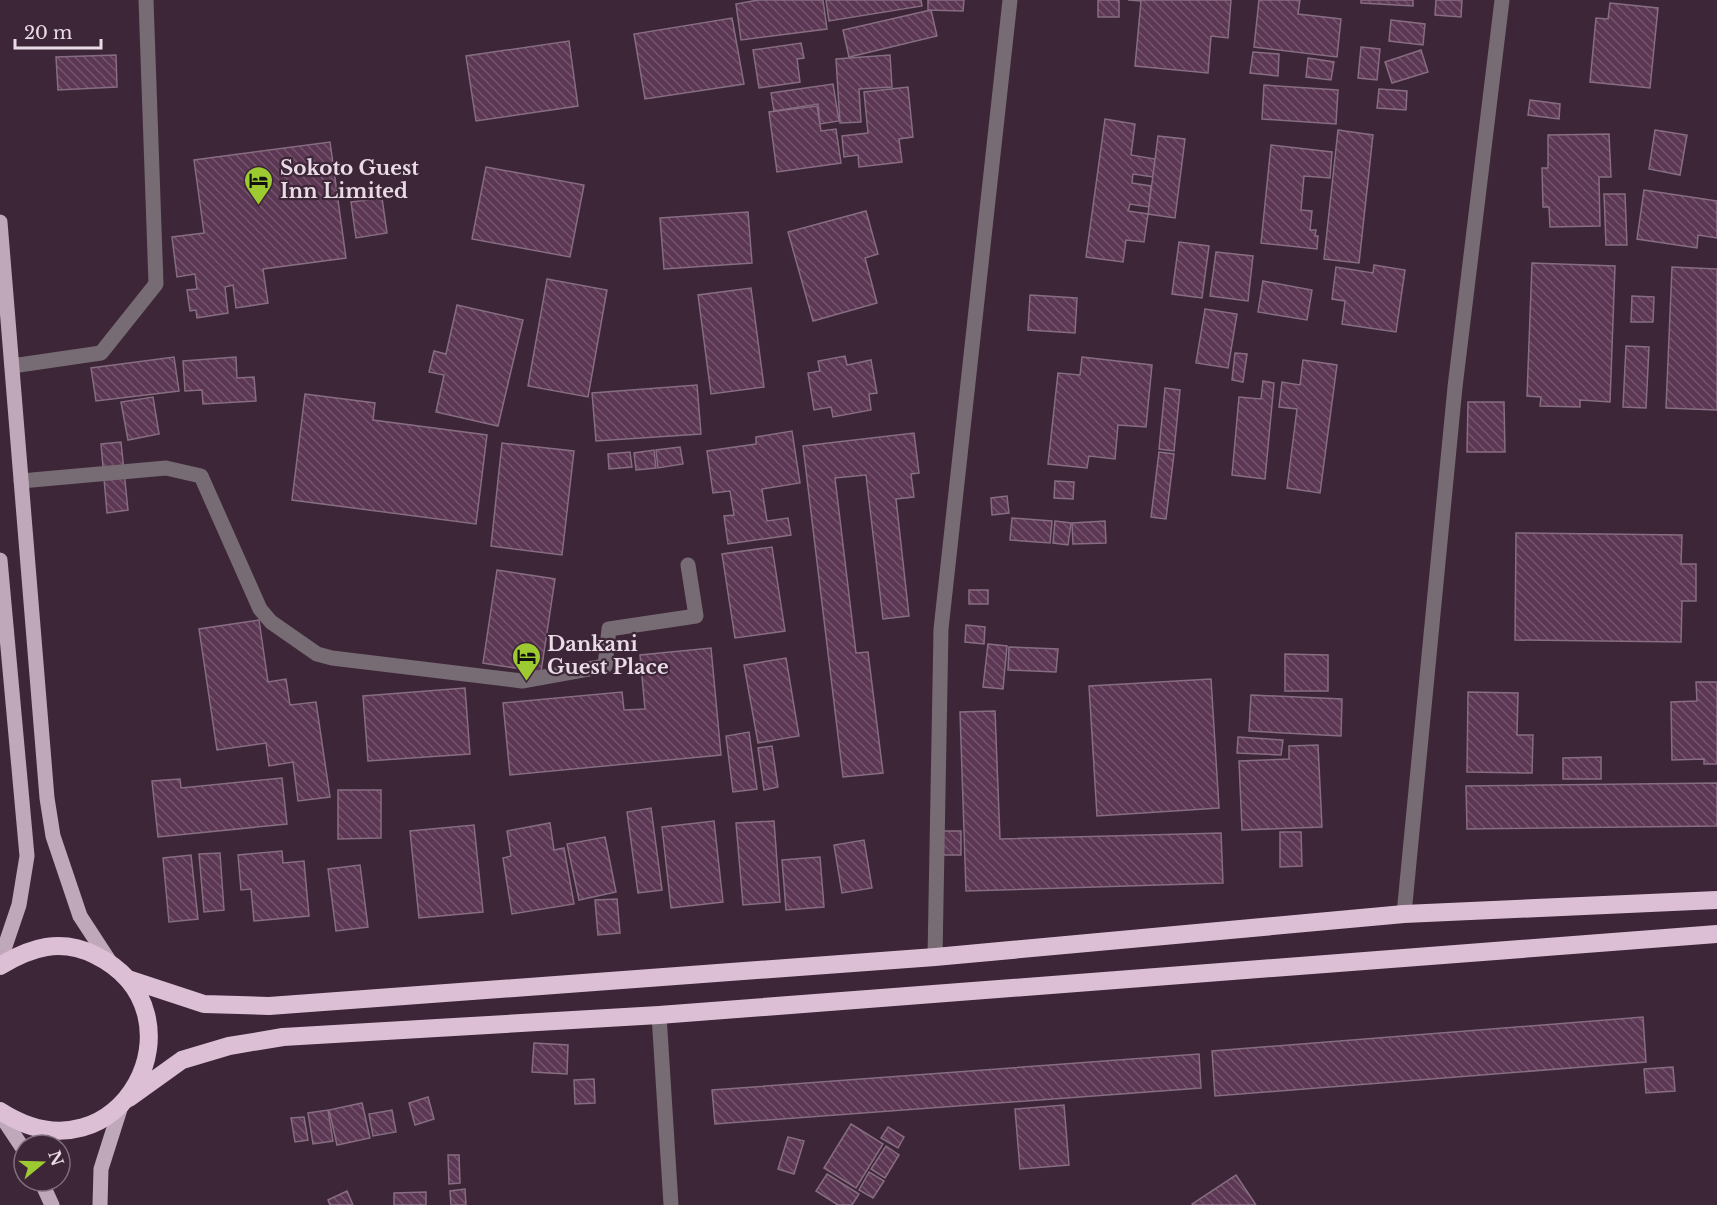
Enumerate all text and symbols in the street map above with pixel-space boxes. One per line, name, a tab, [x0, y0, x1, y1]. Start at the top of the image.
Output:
scale bar	[15, 12, 100, 50]
text: 20 m	[24, 22, 72, 44]
place label: Sokoto Guest Inn Limited	[280, 156, 419, 203]
hotel icon: Sokoto Guest Inn Limited	[243, 164, 275, 206]
place label: Dankani Guest Place	[547, 632, 669, 679]
hotel icon: Dankani Guest Place	[510, 640, 542, 682]
north arrow	[12, 1133, 72, 1193]
text: N	[44, 1148, 68, 1168]

